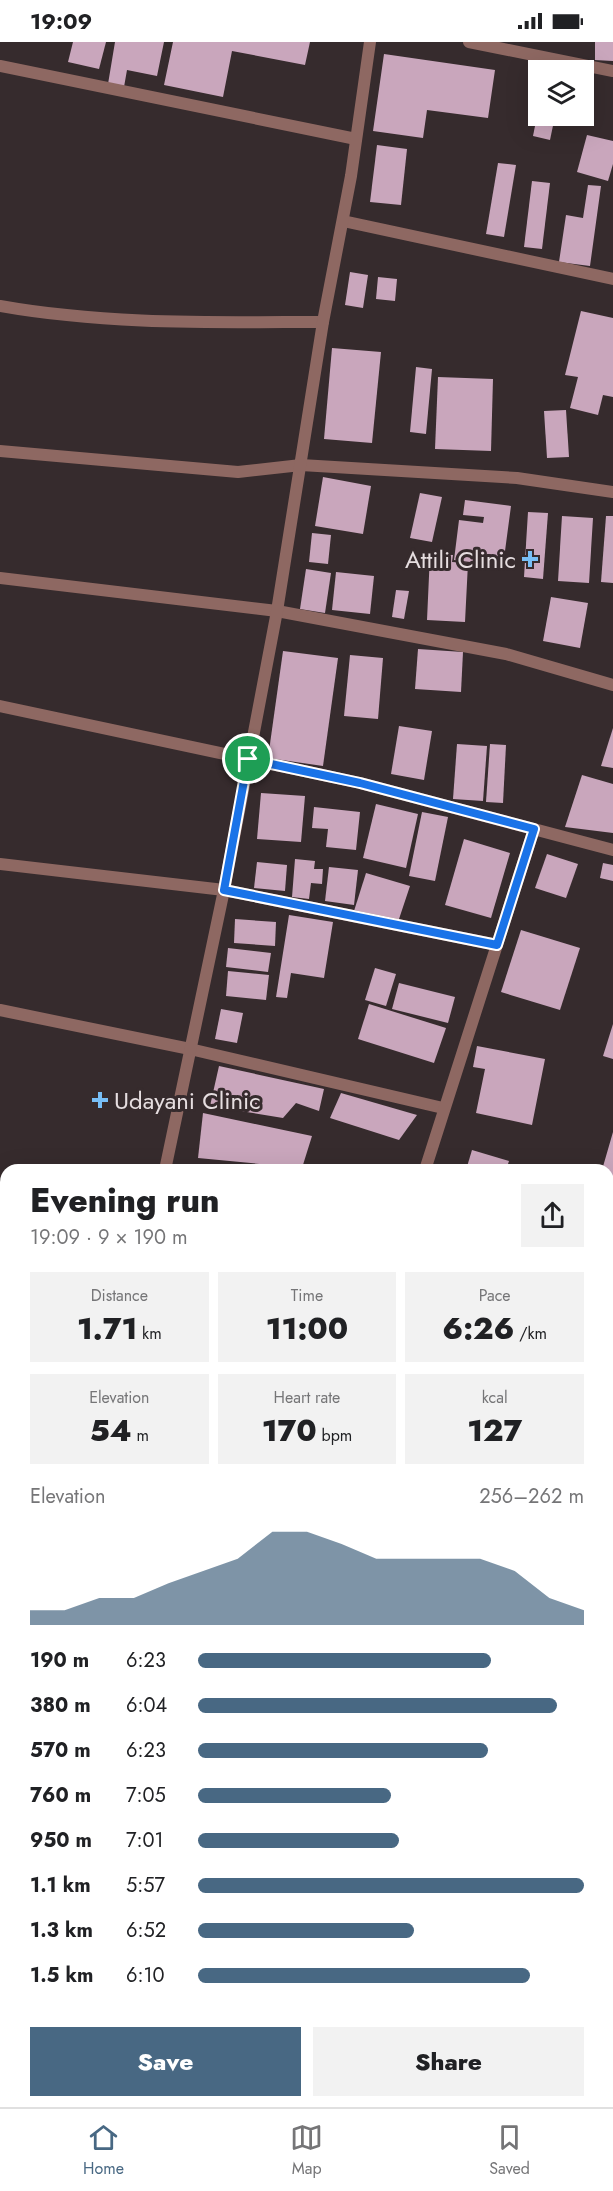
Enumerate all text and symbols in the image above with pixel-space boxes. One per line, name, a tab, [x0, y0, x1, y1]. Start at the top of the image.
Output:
text: 19:09	[30, 5, 92, 37]
map controls	[528, 60, 594, 126]
button: layers	[528, 60, 594, 126]
place label: Attili Clinic	[405, 542, 516, 577]
marker: Attili Clinic	[521, 550, 539, 568]
pin	[222, 733, 273, 784]
icon: arrive	[231, 742, 264, 775]
place label: Udayani Clinic	[114, 1083, 261, 1118]
marker: Udayani Clinic	[91, 1091, 109, 1109]
text: Evening run	[30, 1177, 220, 1224]
button: share	[521, 1184, 584, 1247]
text: 19:09 · 9 × 190 m	[30, 1223, 188, 1252]
text: Distance	[91, 1284, 148, 1307]
text: Time	[291, 1284, 323, 1307]
text: Pace	[479, 1284, 511, 1307]
text: 1.71	[77, 1307, 137, 1350]
text: 11:00	[266, 1307, 348, 1350]
text: 6:26	[442, 1307, 514, 1350]
text: km	[137, 1322, 162, 1345]
text: /km	[514, 1322, 547, 1345]
text: Elevation	[89, 1386, 150, 1409]
text: Heart rate	[274, 1386, 340, 1409]
text: kcal	[482, 1386, 508, 1409]
text: 54	[90, 1409, 132, 1452]
text: 170	[262, 1409, 317, 1452]
text: 127	[467, 1409, 522, 1452]
text: m	[132, 1424, 149, 1447]
text: bpm	[317, 1424, 352, 1447]
text: Elevation	[30, 1482, 105, 1511]
text: 256–262 m	[479, 1482, 584, 1511]
text: 190 m	[30, 1646, 89, 1675]
text: 6:23	[126, 1646, 166, 1675]
text: 380 m	[30, 1691, 91, 1720]
text: 6:04	[126, 1691, 167, 1720]
text: 570 m	[30, 1736, 91, 1765]
text: 6:23	[126, 1736, 166, 1765]
text: 760 m	[30, 1781, 91, 1810]
text: 7:05	[126, 1781, 166, 1810]
text: 950 m	[30, 1826, 92, 1855]
text: 7:01	[126, 1826, 164, 1855]
text: 1.1 km	[30, 1871, 91, 1900]
text: 5:57	[126, 1871, 165, 1900]
text: 1.3 km	[30, 1916, 93, 1945]
text: 6:52	[126, 1916, 166, 1945]
text: 1.5 km	[30, 1961, 93, 1990]
text: 6:10	[126, 1961, 165, 1990]
button: Save	[30, 2027, 301, 2096]
button: Share	[313, 2027, 584, 2096]
tab: Home	[83, 2121, 124, 2180]
tab: Map	[290, 2121, 323, 2180]
tab: Saved	[489, 2121, 530, 2180]

